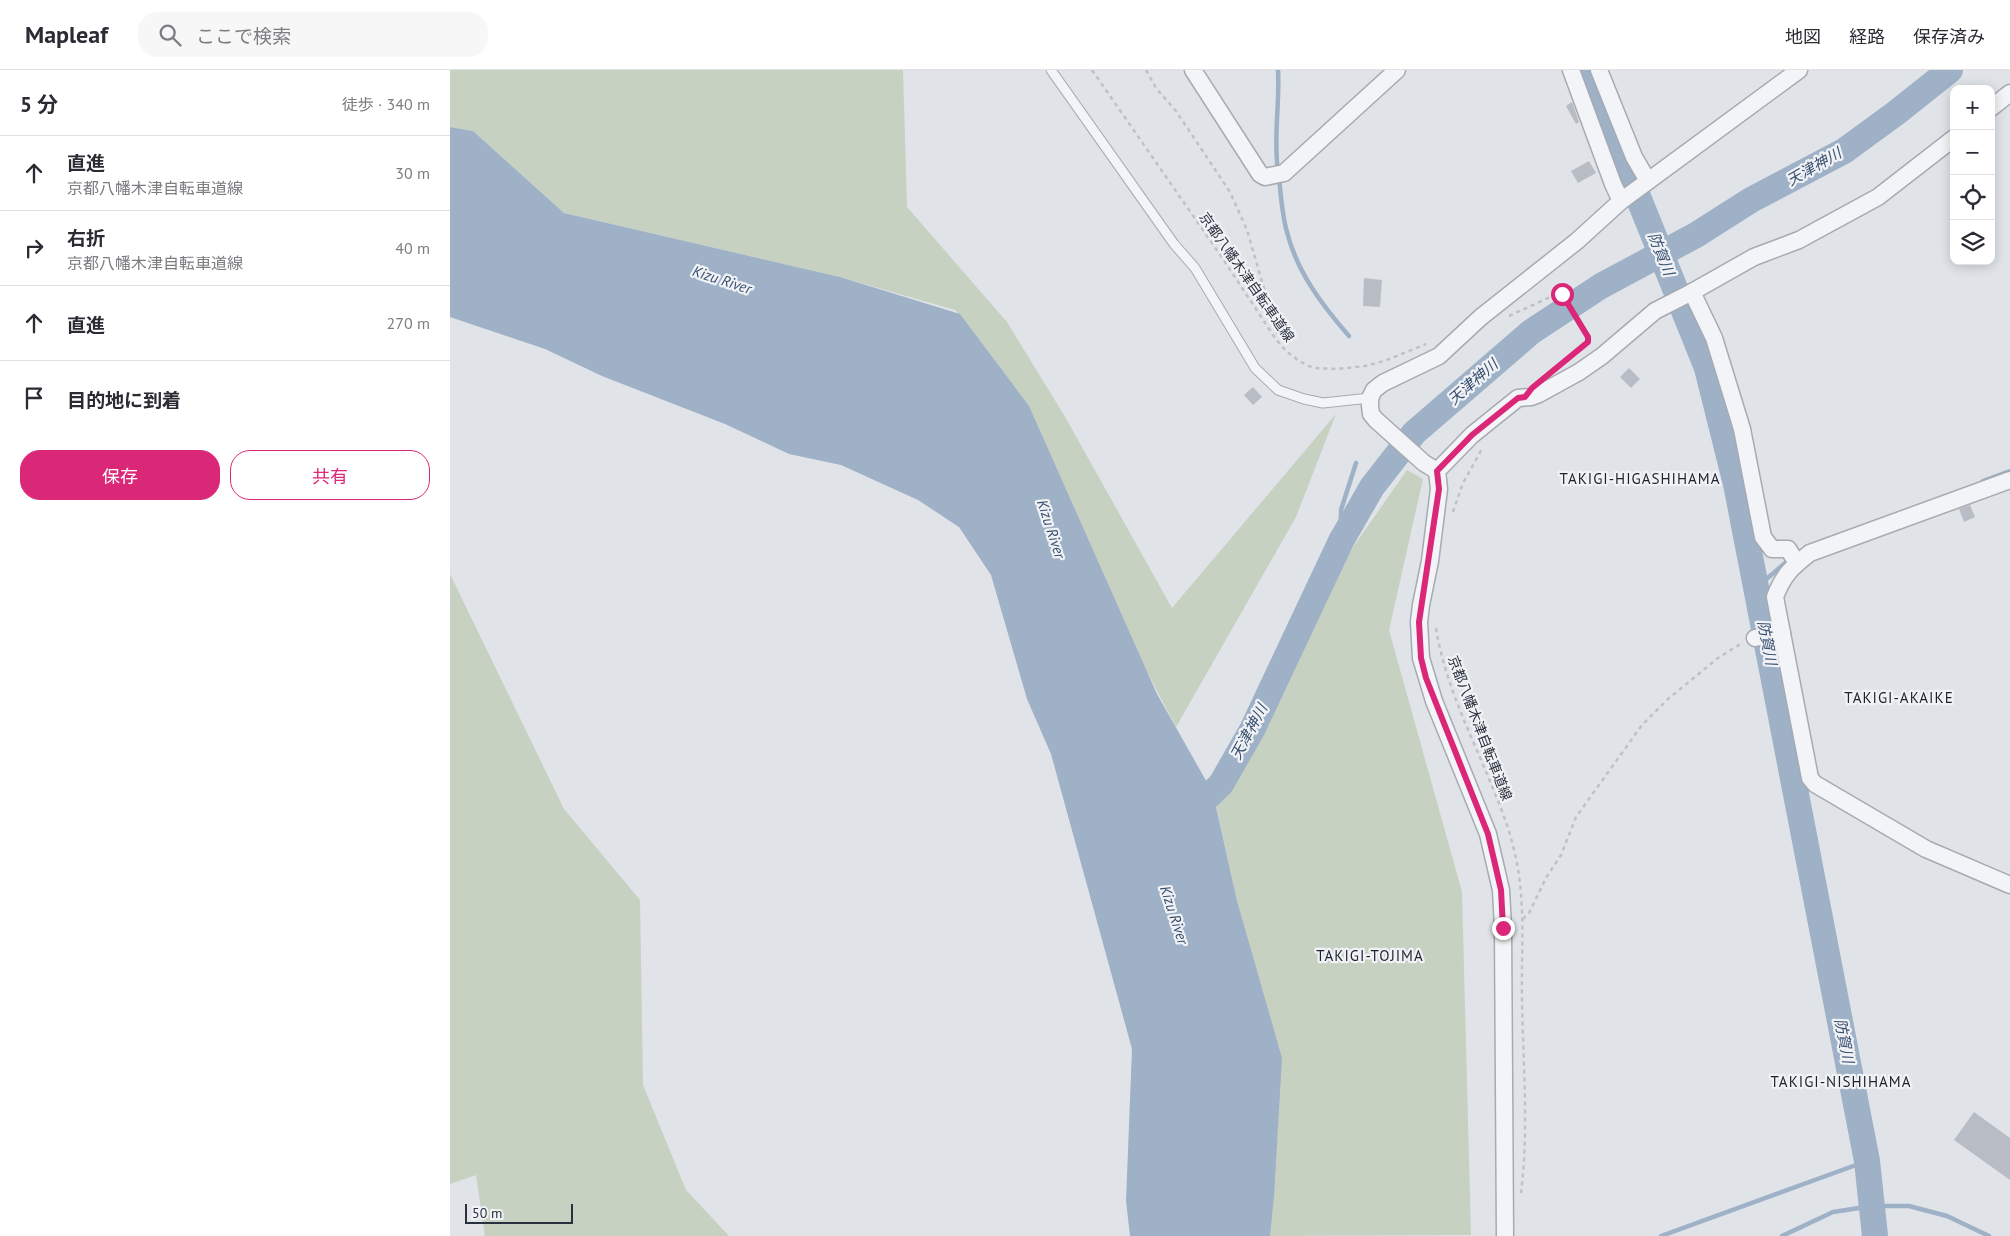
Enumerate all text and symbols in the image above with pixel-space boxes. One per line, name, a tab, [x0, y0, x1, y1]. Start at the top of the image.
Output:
search box	[138, 12, 488, 57]
text: Mapleaf	[25, 19, 108, 50]
icon: search	[156, 21, 184, 49]
text: ここで検索	[196, 24, 291, 48]
text: 地図	[1785, 25, 1821, 48]
text: 経路	[1849, 25, 1885, 48]
text: 保存済み	[1913, 25, 1985, 48]
map controls	[1950, 85, 1995, 265]
button: +	[1950, 85, 1995, 130]
text: 5 分	[20, 91, 58, 118]
text: 徒歩 · 340 m	[342, 94, 430, 114]
button: −	[1950, 130, 1995, 175]
water label: 天津神川	[1783, 142, 1846, 190]
text: 直進	[67, 151, 105, 175]
icon: ahead	[20, 159, 48, 187]
text: 30 m	[395, 163, 430, 183]
button: locate	[1950, 175, 1995, 220]
text: 京都八幡木津自転車道線	[67, 178, 243, 198]
street label: 京都八幡木津自転車道線	[1195, 209, 1299, 345]
button: layers	[1950, 220, 1995, 265]
text: 右折	[67, 226, 105, 250]
water label: 防賀川	[1644, 229, 1679, 280]
icon: right	[20, 234, 48, 262]
text: 40 m	[395, 238, 430, 258]
text: 京都八幡木津自転車道線	[67, 253, 243, 273]
water label: Kizu River	[690, 261, 755, 298]
route start	[1551, 283, 1574, 306]
icon: ahead	[20, 309, 48, 337]
text: 直進	[67, 313, 105, 337]
text: 270 m	[387, 313, 430, 333]
water label: 天津神川	[1444, 353, 1503, 408]
icon: arrive	[20, 384, 48, 412]
text: 目的地に到着	[67, 388, 181, 412]
button: 保存	[20, 450, 220, 500]
button: 共有	[230, 450, 430, 500]
district label: TAKIGI-HIGASHIHAMA	[1560, 469, 1720, 488]
water label: Kizu River	[1033, 497, 1070, 562]
water label: 防賀川	[1754, 619, 1781, 669]
street label: 京都八幡木津自転車道線	[1444, 653, 1516, 803]
district label: TAKIGI-AKAIKE	[1844, 688, 1954, 707]
water label: 天津神川	[1226, 699, 1272, 763]
water label: Kizu River	[1156, 883, 1193, 948]
route end	[1492, 917, 1515, 940]
district label: TAKIGI-TOJIMA	[1316, 946, 1424, 965]
water label: 防賀川	[1831, 1017, 1858, 1067]
district label: TAKIGI-NISHIHAMA	[1771, 1072, 1911, 1091]
scale bar	[465, 1201, 572, 1224]
text: 50 m	[472, 1204, 502, 1222]

